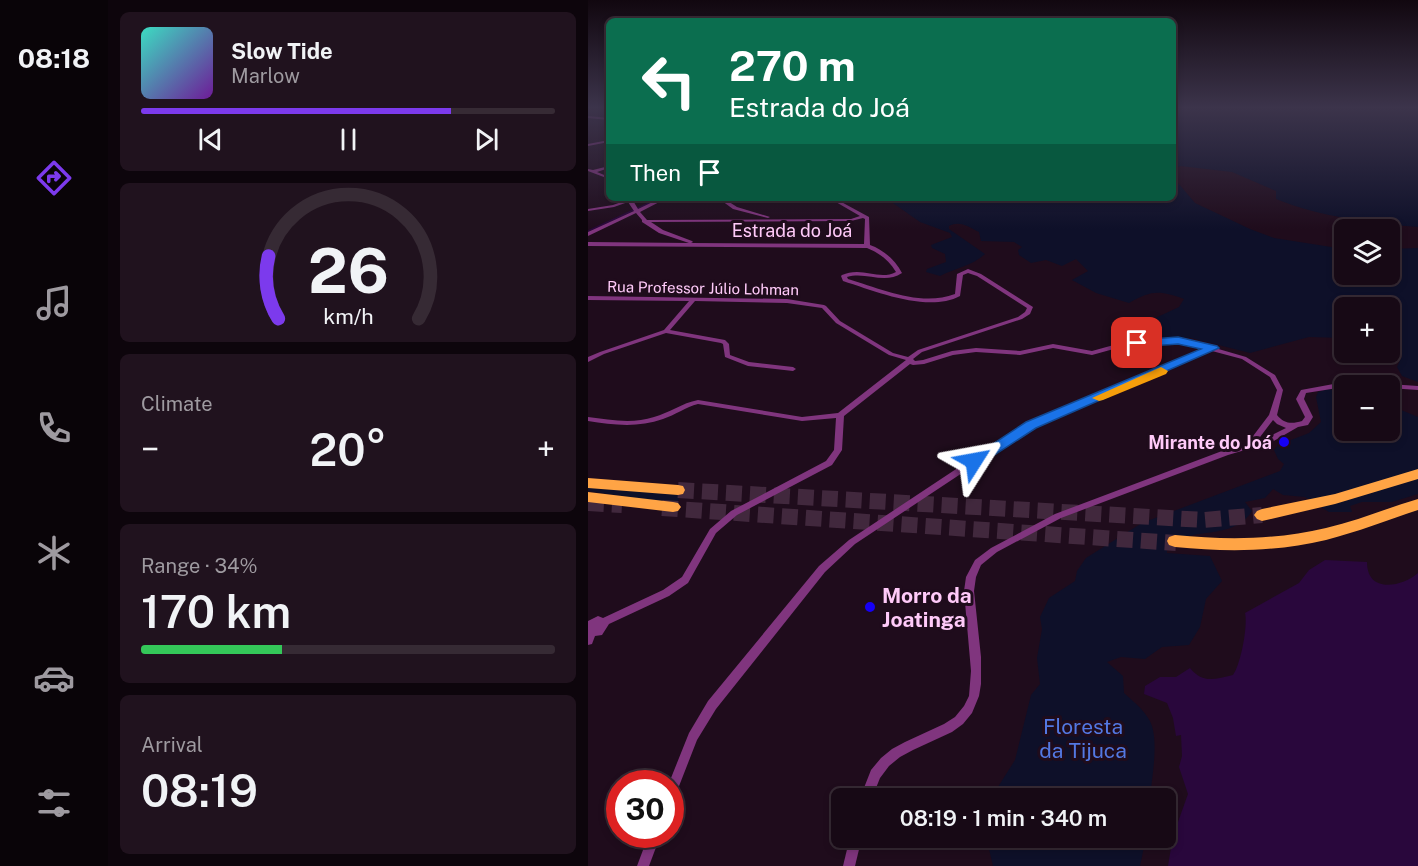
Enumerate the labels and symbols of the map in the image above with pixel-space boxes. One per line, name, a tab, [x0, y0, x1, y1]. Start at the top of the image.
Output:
street label: Estrada do Joá	[732, 220, 852, 241]
street label: Rua Professor Júlio Lohman	[607, 278, 799, 298]
pin	[1111, 317, 1162, 368]
position arrow	[942, 429, 1006, 493]
place label: Mirante do Joá	[1148, 432, 1272, 453]
marker: Mirante do Joá	[1277, 435, 1291, 449]
place label: Morro da Joatinga	[882, 583, 972, 632]
marker: Morro da Joatinga	[863, 600, 877, 614]
park label: Floresta da Tijuca	[1039, 714, 1127, 763]
speed limit sign: 30	[606, 770, 684, 848]

